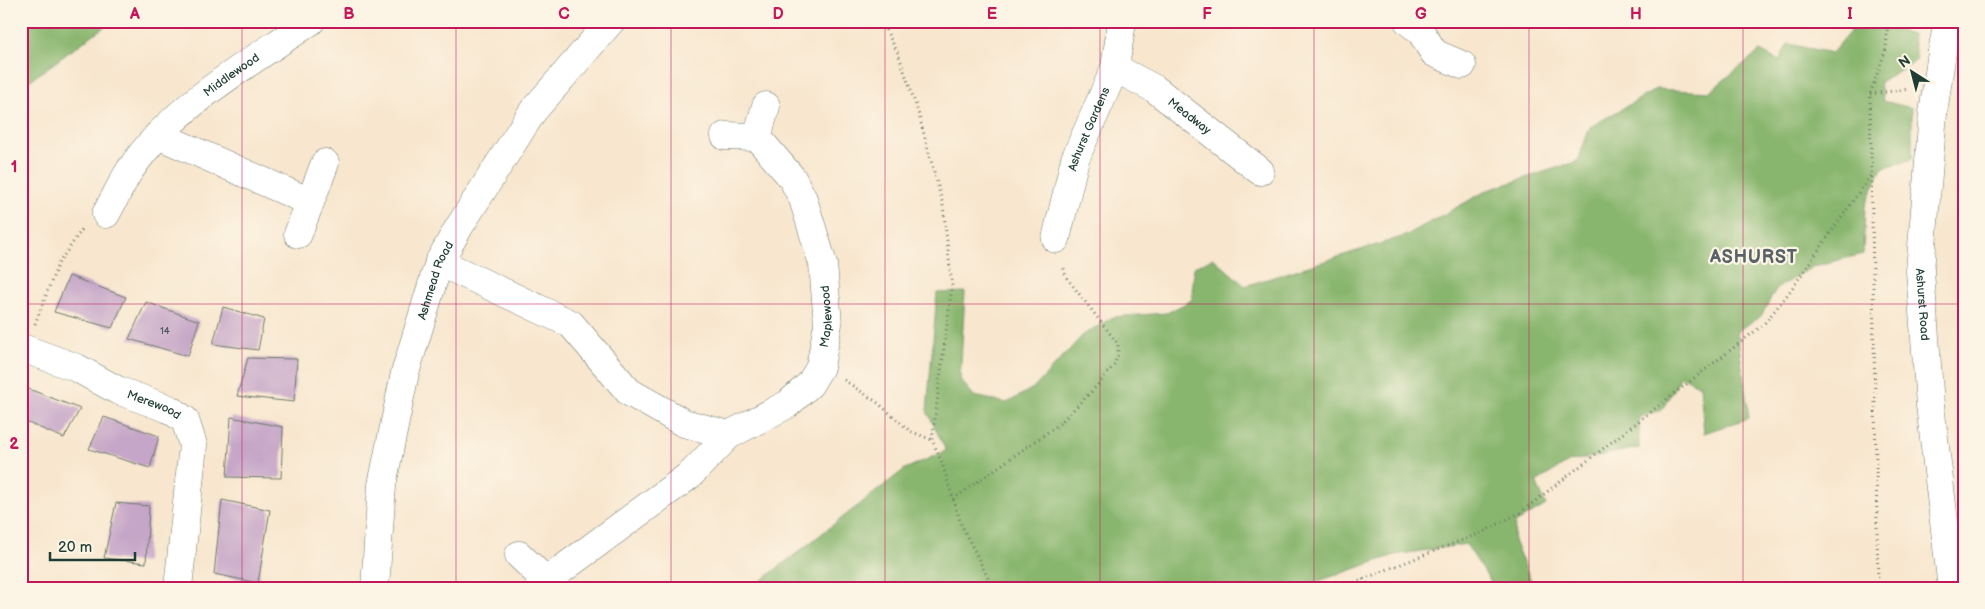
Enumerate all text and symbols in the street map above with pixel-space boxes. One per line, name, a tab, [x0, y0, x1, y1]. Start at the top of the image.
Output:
text: A	[129, 5, 140, 24]
text: B	[343, 5, 355, 24]
text: C	[558, 5, 570, 24]
text: D	[772, 5, 784, 24]
text: E	[987, 5, 997, 24]
text: F	[1202, 5, 1212, 24]
text: G	[1415, 5, 1427, 24]
text: H	[1630, 5, 1642, 24]
text: I	[1847, 5, 1853, 24]
north arrow	[1888, 48, 1938, 98]
street label: Middlewood	[201, 50, 263, 100]
text: N	[1895, 52, 1914, 72]
street label: Ashurst Gardens	[1065, 85, 1114, 173]
street label: Meadway	[1165, 95, 1214, 138]
text: 1	[11, 158, 17, 177]
street label: Ashmead Road	[415, 239, 457, 322]
district label: ASHURST	[1709, 247, 1798, 268]
street label: Ashurst Road	[1912, 268, 1932, 341]
street label: Maplewood	[817, 285, 836, 349]
house number: 14	[160, 325, 170, 337]
street label: Merewood	[125, 387, 184, 423]
text: 2	[9, 435, 19, 454]
scale bar	[50, 529, 135, 561]
text: 20 m	[58, 538, 92, 557]

